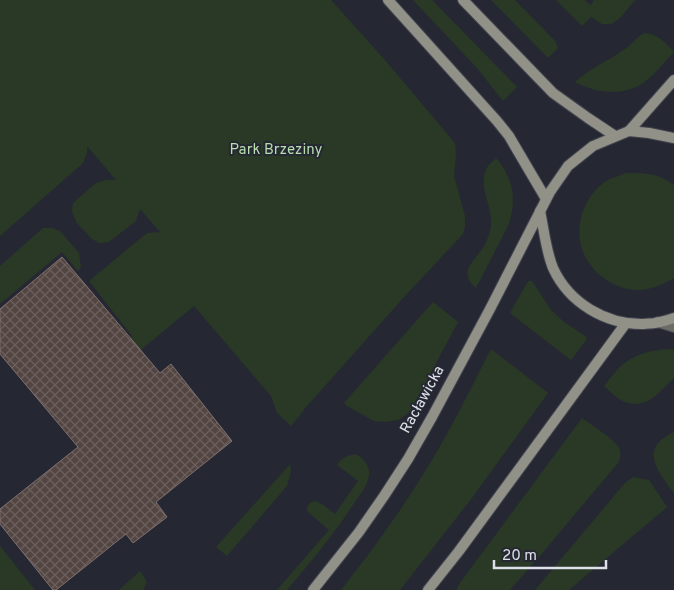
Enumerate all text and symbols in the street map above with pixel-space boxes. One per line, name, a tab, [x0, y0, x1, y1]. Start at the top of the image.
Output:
park label: Park Brzeziny	[229, 141, 323, 160]
street label: Racławicka	[397, 363, 449, 437]
scale bar	[494, 538, 606, 570]
text: 20 m	[502, 547, 537, 566]

